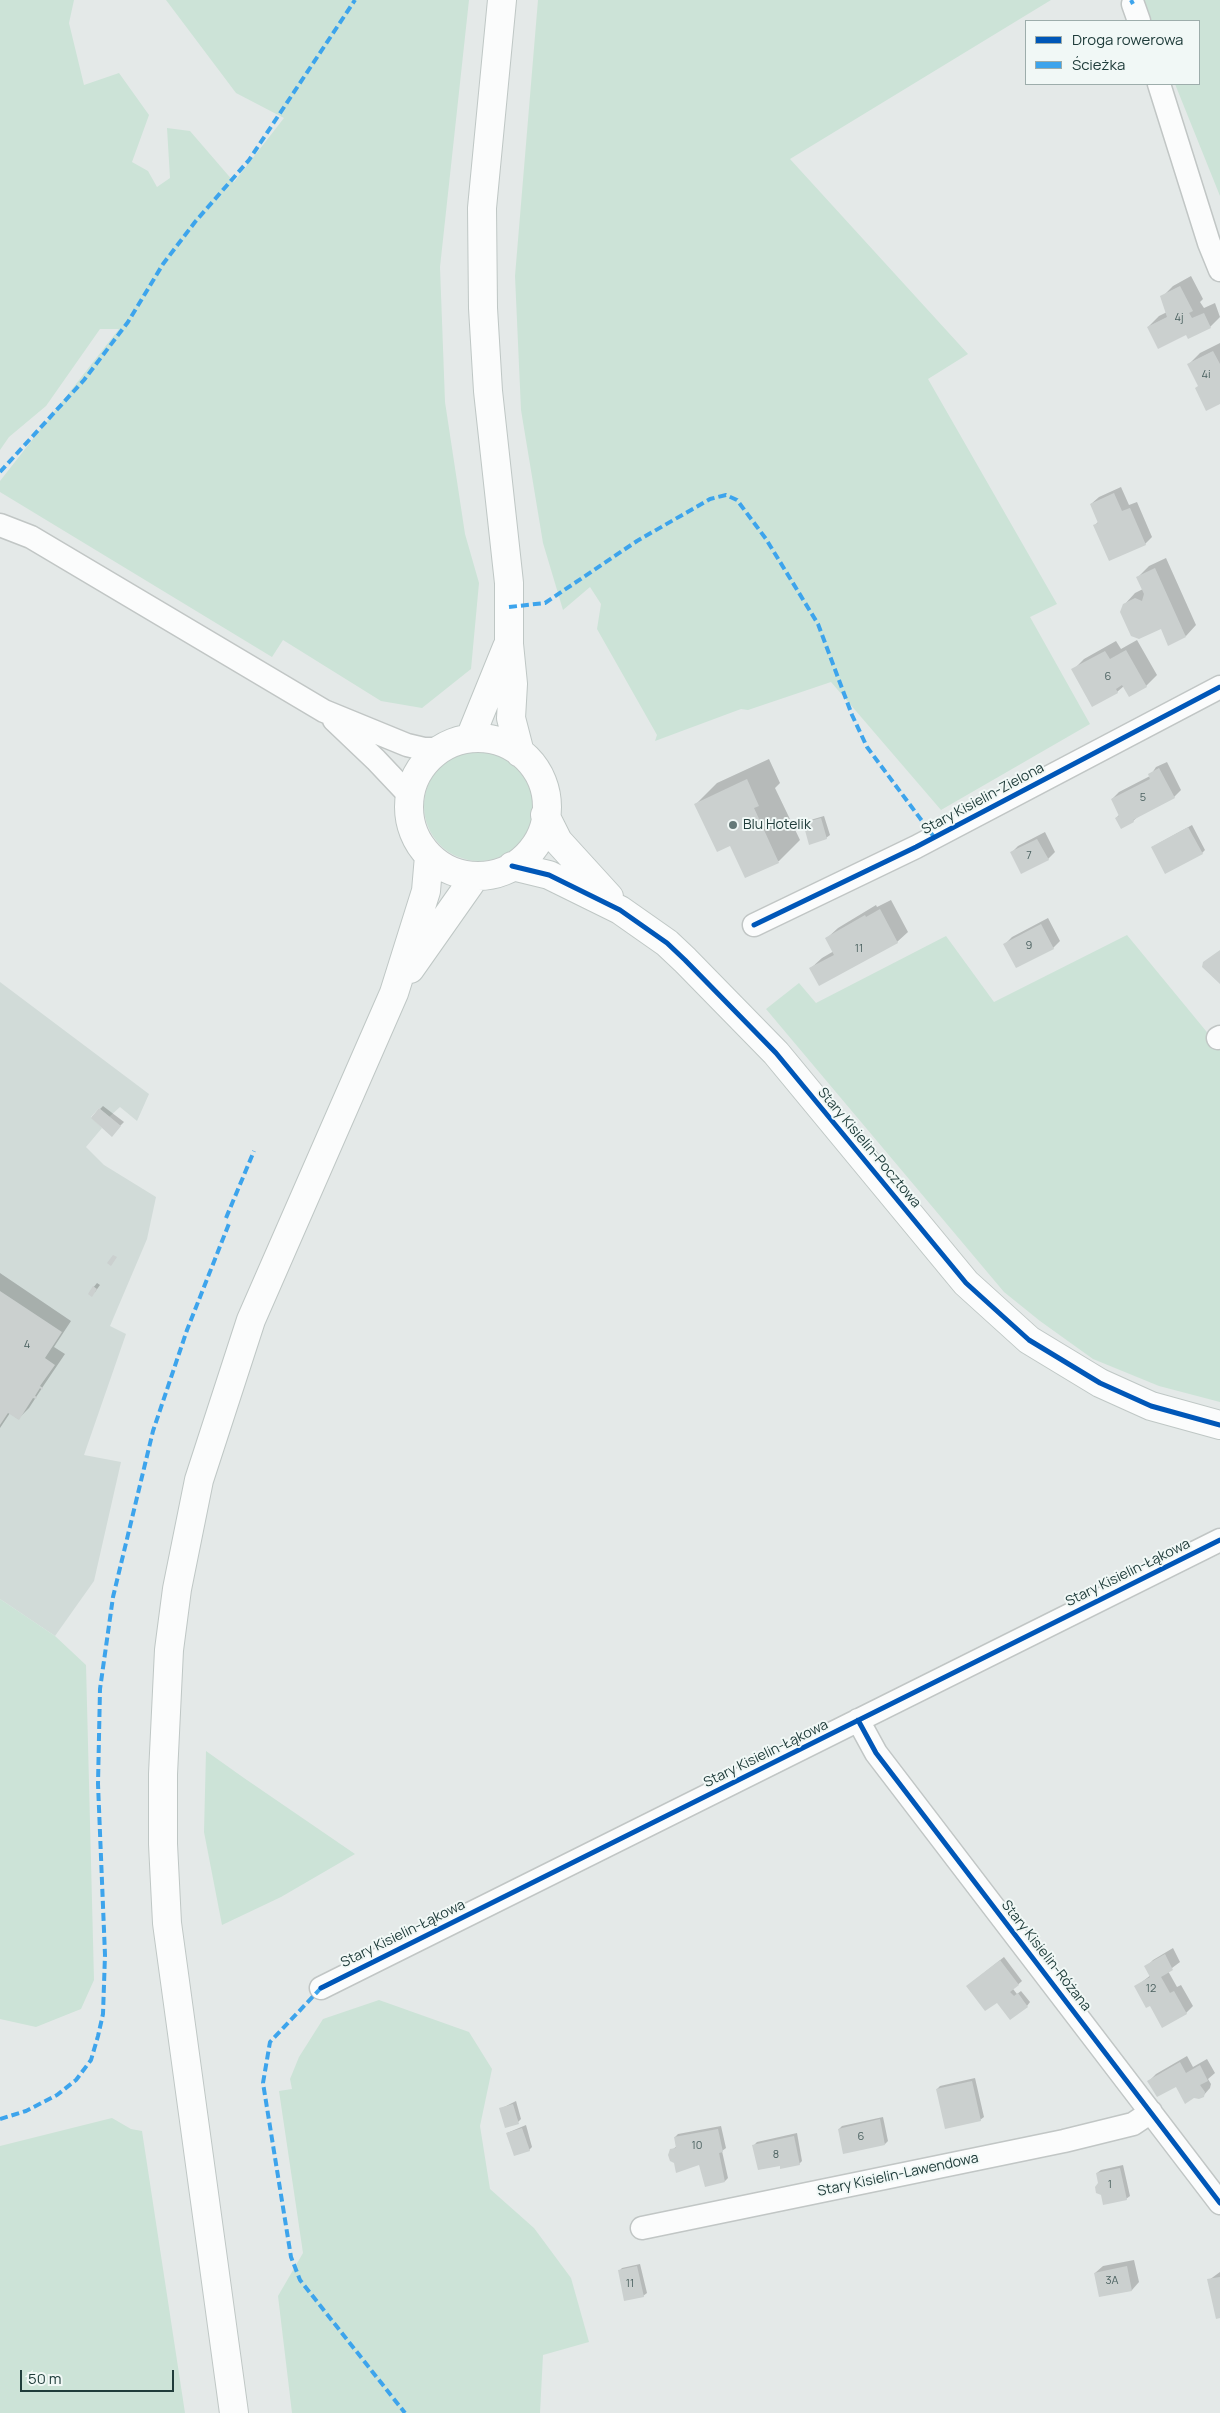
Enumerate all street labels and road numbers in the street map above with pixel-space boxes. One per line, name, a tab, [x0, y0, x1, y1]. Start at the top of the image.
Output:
street label: Stary Kisielin-Zielona	[919, 760, 1047, 838]
street label: Stary Kisielin-Pocztowa	[814, 1085, 924, 1211]
street label: Stary Kisielin-Łąkowa	[1063, 1536, 1193, 1610]
street label: Stary Kisielin-Łąkowa	[701, 1717, 831, 1791]
street label: Stary Kisielin-Łąkowa	[338, 1897, 468, 1971]
street label: Stary Kisielin-Różana	[998, 1897, 1094, 2015]
street label: Stary Kisielin-Lawendowa	[816, 2150, 980, 2200]

